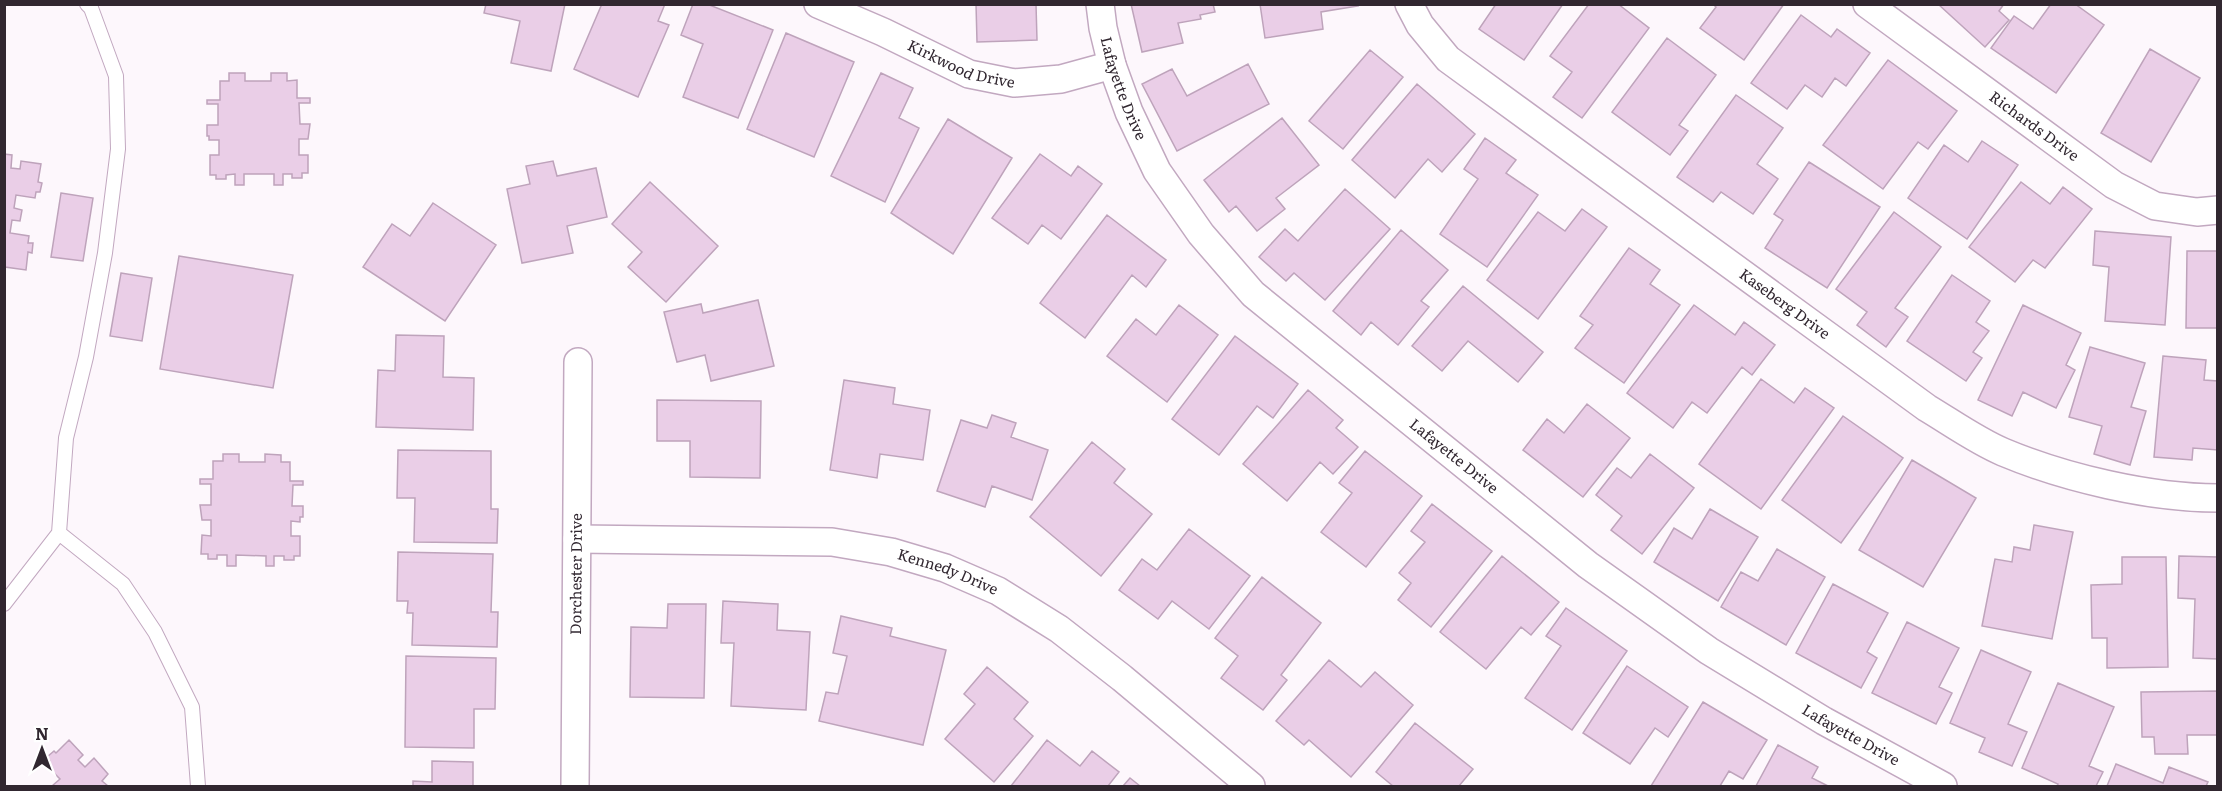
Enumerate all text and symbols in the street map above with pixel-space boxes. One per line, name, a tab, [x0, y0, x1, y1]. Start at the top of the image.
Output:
street label: Kirkwood Drive	[904, 33, 1017, 93]
street label: Lafayette Drive	[1096, 34, 1154, 144]
street label: Richards Drive	[1985, 84, 2085, 166]
street label: Kaseberg Drive	[1735, 262, 1836, 344]
street label: Lafayette Drive	[1405, 412, 1504, 498]
street label: Dorchester Drive	[563, 513, 587, 635]
street label: Kennedy Drive	[895, 542, 1002, 600]
street label: Lafayette Drive	[1798, 697, 1905, 770]
north arrow	[12, 719, 72, 779]
text: N	[35, 721, 49, 745]

